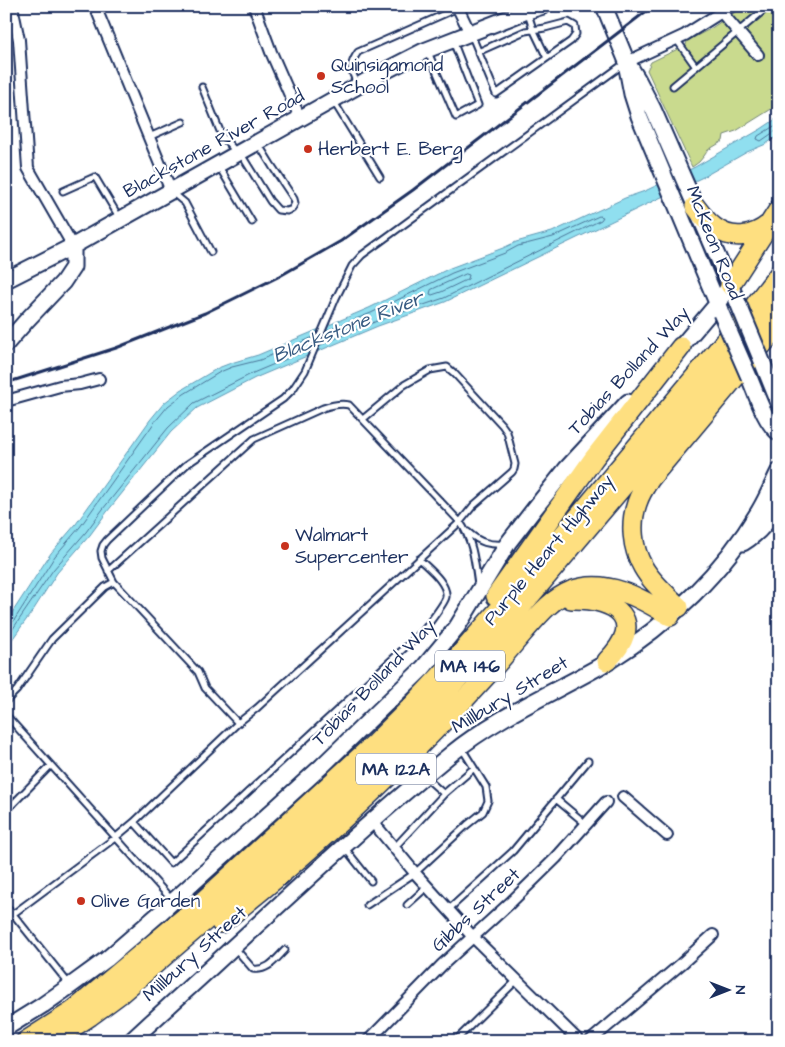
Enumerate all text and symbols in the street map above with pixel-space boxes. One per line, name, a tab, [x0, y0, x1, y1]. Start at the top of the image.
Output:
place label: Quinsigamond School	[331, 52, 443, 101]
marker: Quinsigamond School	[315, 70, 327, 82]
street label: Blackstone River Road	[118, 83, 310, 205]
place label: Herbert E. Berg	[318, 136, 463, 164]
marker: Herbert E. Berg	[302, 143, 314, 155]
street label: McKeon Road	[679, 182, 749, 304]
water label: Blackstone River	[268, 283, 429, 370]
street label: Tobias Bolland Way	[562, 300, 697, 442]
street label: Purple Heart Highway	[478, 468, 622, 632]
place label: Walmart Supercenter	[295, 522, 409, 571]
marker: Walmart Supercenter	[279, 540, 291, 552]
street label: Tobias Bolland Way	[306, 613, 443, 753]
street label: Millbury Street	[446, 649, 574, 741]
road number: MA 146	[435, 650, 505, 681]
road number: MA 122A	[356, 754, 436, 784]
street label: Gibbs Street	[425, 861, 527, 958]
place label: Olive Garden	[91, 888, 200, 915]
marker: Olive Garden	[75, 895, 87, 907]
street label: Millbury Street	[137, 900, 254, 1009]
north arrow	[702, 964, 752, 1014]
text: N	[730, 986, 750, 995]

